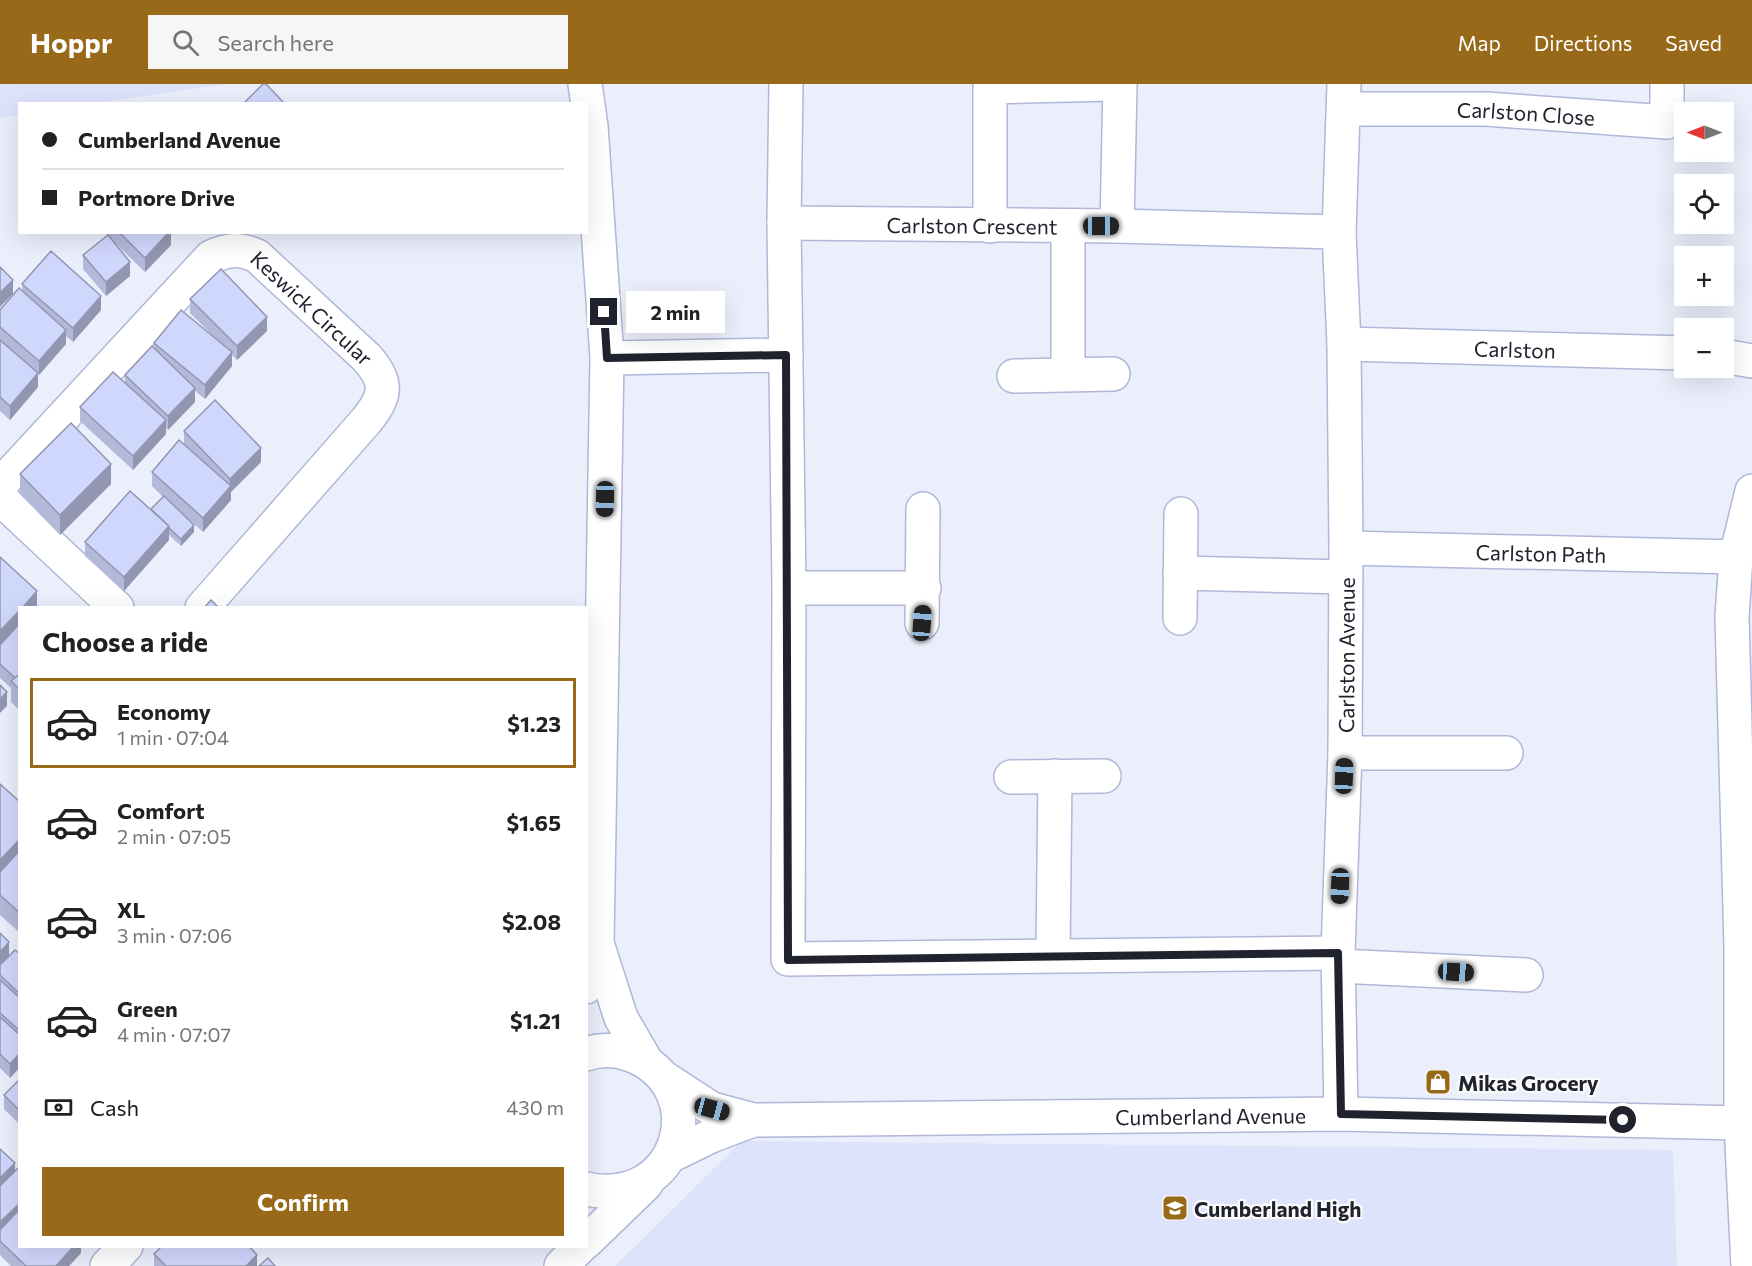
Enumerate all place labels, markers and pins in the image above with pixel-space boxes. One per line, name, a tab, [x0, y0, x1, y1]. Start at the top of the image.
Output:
shop icon: Mikas Grocery	[1423, 1067, 1453, 1097]
place label: Mikas Grocery	[1458, 1070, 1599, 1095]
school or university icon: Cumberland High	[1160, 1193, 1190, 1223]
place label: Cumberland High	[1194, 1196, 1361, 1221]

